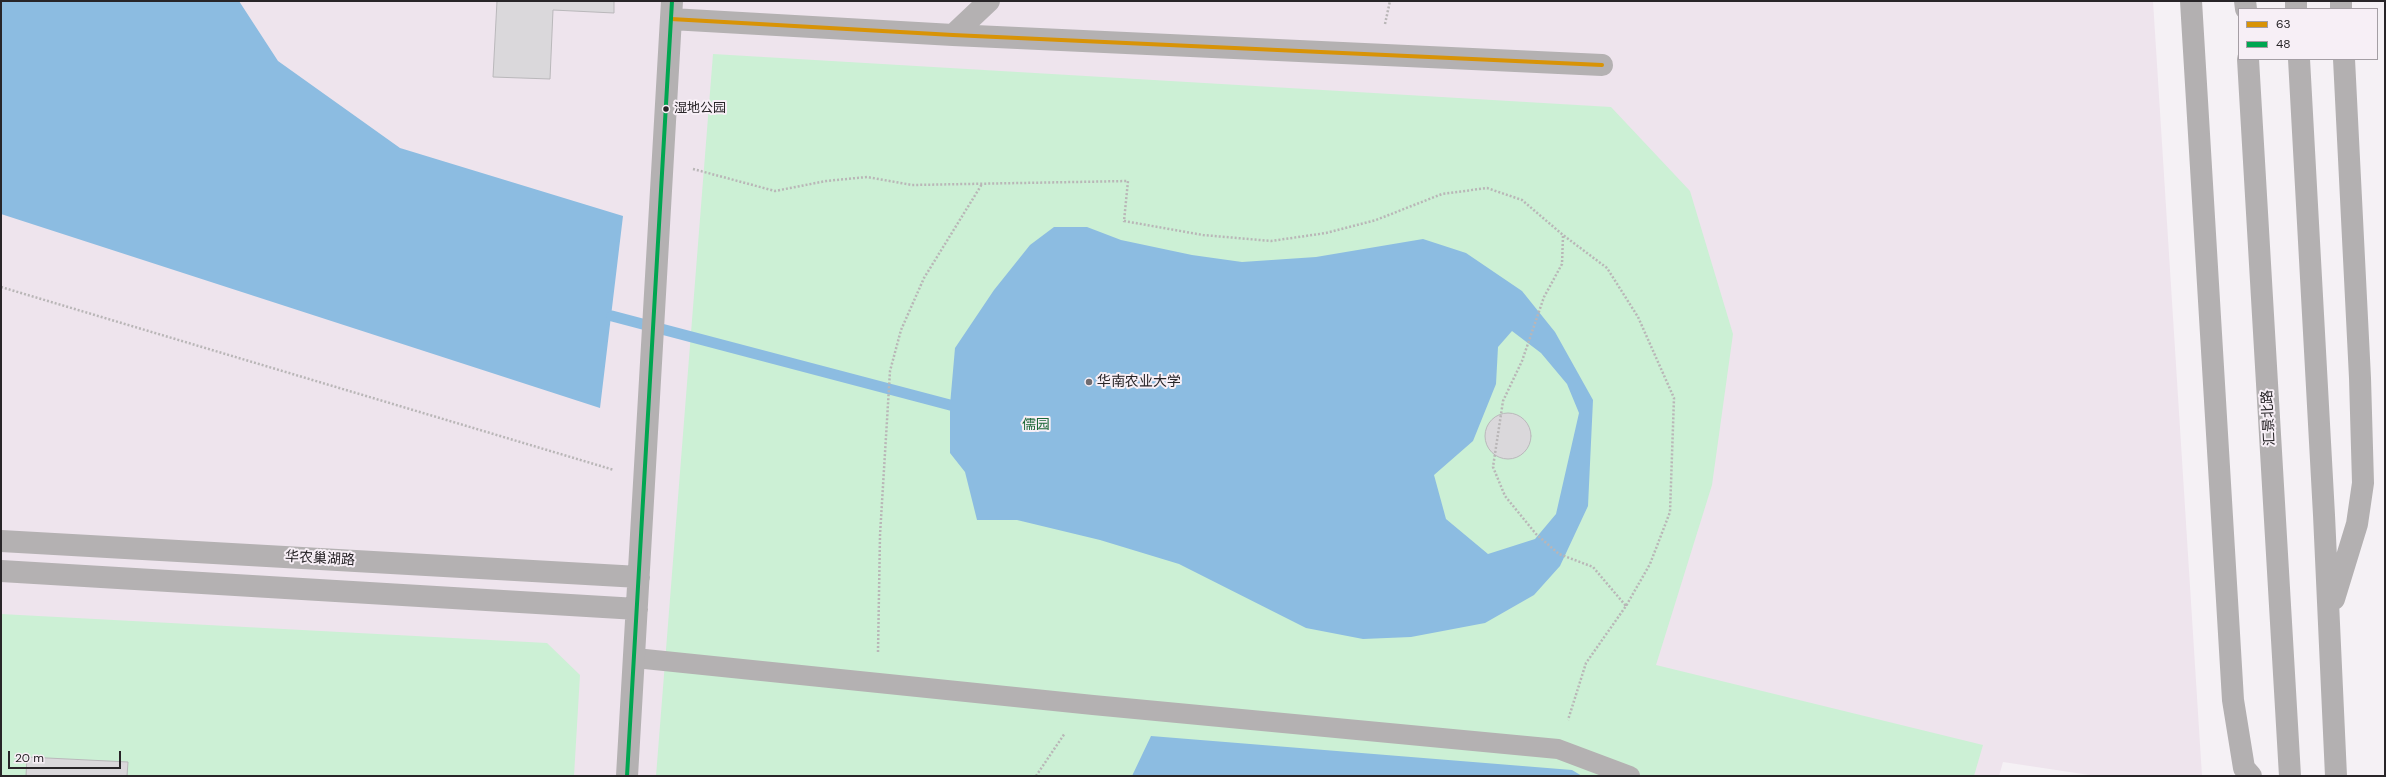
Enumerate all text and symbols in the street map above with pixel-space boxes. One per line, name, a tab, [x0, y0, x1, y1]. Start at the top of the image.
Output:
legend	[2238, 8, 2378, 60]
text: 63	[2276, 16, 2291, 32]
text: 48	[2276, 36, 2291, 52]
place label: 湿地公园	[674, 101, 726, 117]
marker: 湿地公园	[661, 104, 671, 114]
place label: 华南农业大学	[1097, 374, 1181, 390]
marker: 华南农业大学	[1084, 377, 1094, 387]
street label: 汇景北路	[2259, 390, 2279, 446]
park label: 儒园	[1022, 417, 1050, 433]
street label: 华农巢湖路	[285, 549, 355, 569]
scale bar	[10, 743, 123, 769]
text: 20 m	[15, 750, 44, 766]

